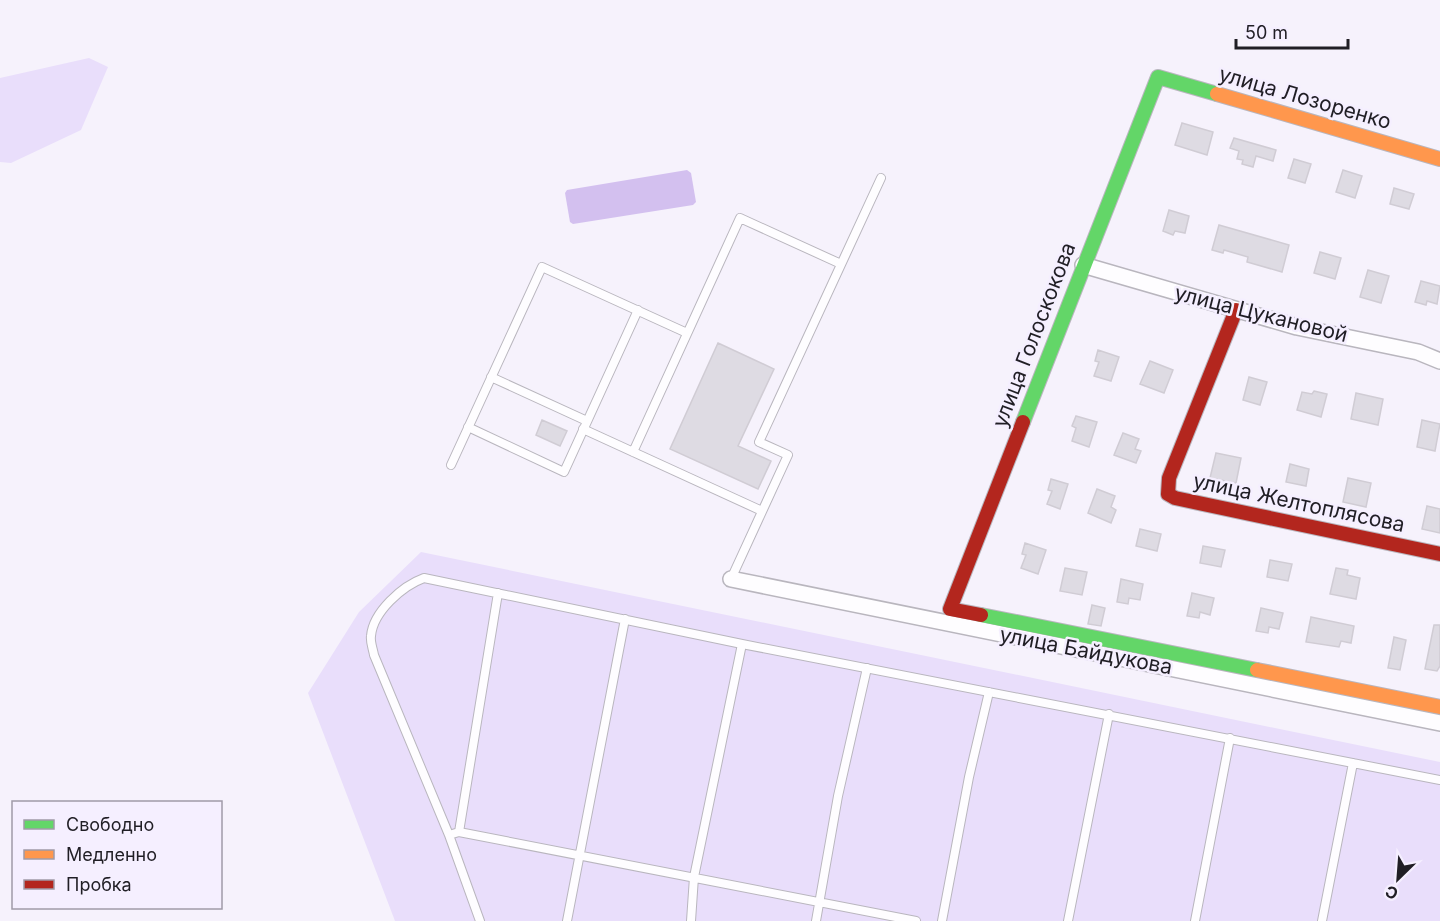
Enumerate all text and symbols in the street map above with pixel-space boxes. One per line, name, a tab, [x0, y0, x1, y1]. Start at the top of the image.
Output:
scale bar	[1236, 12, 1348, 50]
text: 50 m	[1245, 22, 1288, 43]
street label: улица Лозоренко	[1216, 61, 1394, 134]
street label: улица Голоскокова	[987, 239, 1080, 431]
street label: улица Цукановой	[1172, 280, 1350, 347]
street label: улица Желтоплясова	[1191, 468, 1407, 537]
street label: улица Байдукова	[998, 621, 1175, 680]
legend	[12, 801, 222, 909]
text: Свободно	[66, 814, 154, 835]
text: Медленно	[66, 844, 157, 865]
north arrow	[1368, 849, 1428, 909]
text: Пробка	[66, 874, 132, 895]
text: С	[1382, 881, 1401, 904]

